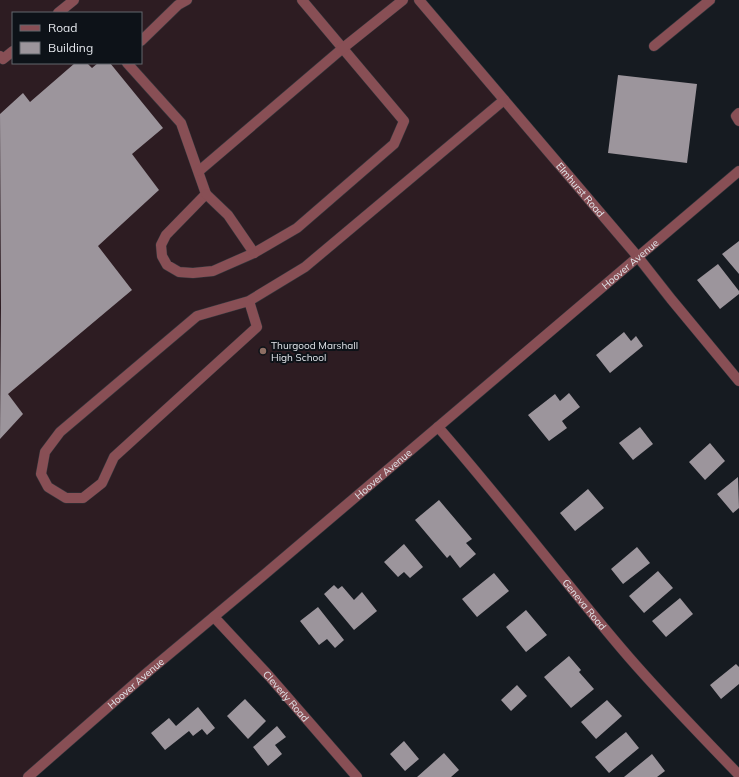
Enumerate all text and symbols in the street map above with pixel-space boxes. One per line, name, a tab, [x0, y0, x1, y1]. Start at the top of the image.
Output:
legend	[12, 12, 142, 64]
text: Road	[48, 20, 77, 35]
text: Building	[48, 40, 93, 55]
street label: Elmhurst Road	[554, 159, 607, 220]
street label: Hoover Avenue	[599, 236, 661, 292]
place label: Thurgood Marshall High School	[271, 339, 358, 364]
marker: Thurgood Marshall High School	[258, 346, 268, 356]
street label: Hoover Avenue	[352, 446, 414, 502]
street label: Geneva Road	[560, 576, 609, 632]
street label: Hoover Avenue	[105, 655, 167, 711]
street label: Cleverly Road	[260, 667, 312, 724]

